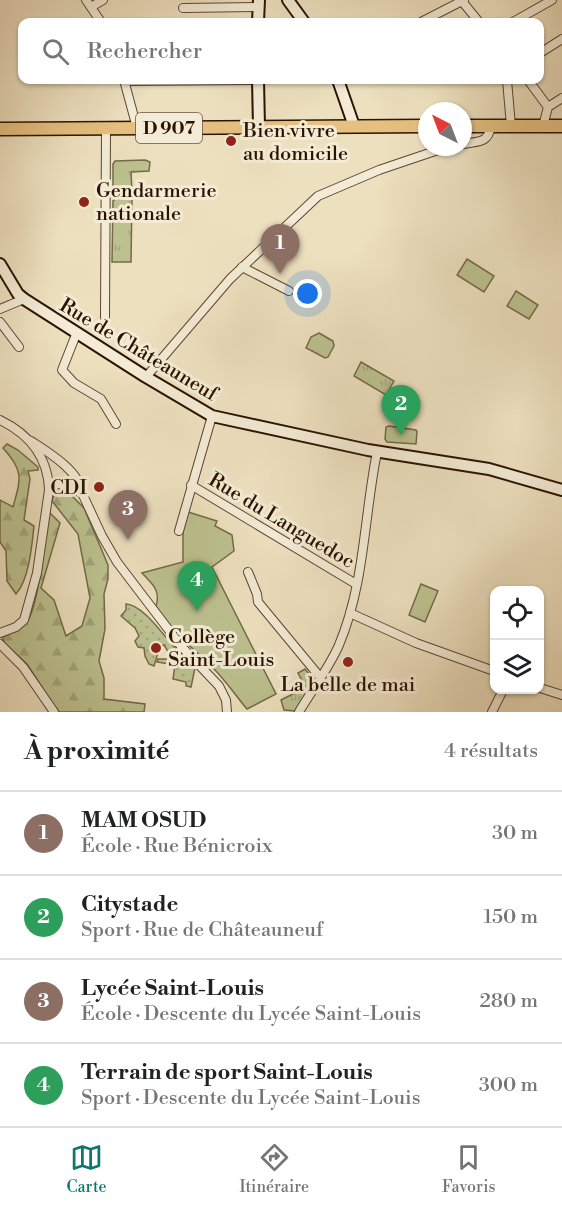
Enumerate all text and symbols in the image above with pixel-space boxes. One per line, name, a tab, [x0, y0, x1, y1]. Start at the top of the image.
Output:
search box	[18, 18, 544, 84]
icon: search	[39, 35, 72, 68]
text: Rechercher	[87, 38, 202, 65]
north arrow	[418, 102, 472, 156]
road number: D 907	[136, 113, 202, 143]
place label: Bien vivre au domicile	[242, 119, 348, 167]
marker: Bien vivre au domicile	[224, 134, 238, 148]
place label: Gendarmerie nationale	[96, 179, 217, 227]
marker: Gendarmerie nationale	[77, 195, 91, 209]
pin: 1	[260, 224, 300, 274]
your location	[293, 279, 322, 308]
street label: Rue de Châteauneuf	[55, 293, 222, 408]
pin: 2	[382, 386, 420, 435]
street label: Rue du Languedoc	[204, 468, 359, 575]
place label: CDI	[50, 476, 87, 501]
marker: CDI	[92, 480, 106, 494]
pin: 3	[108, 490, 148, 540]
pin: 4	[178, 562, 216, 611]
map controls	[490, 586, 544, 694]
button: locate	[490, 586, 544, 640]
place label: Collège Saint-Louis	[168, 625, 274, 673]
button: layers	[490, 640, 544, 694]
marker: Collège Saint-Louis	[149, 641, 163, 655]
marker: La belle de mai	[341, 655, 355, 669]
place label: La belle de mai	[281, 673, 416, 698]
text: À proximité	[24, 735, 169, 767]
text: 4 résultats	[444, 739, 538, 764]
text: MAM OSUD	[81, 807, 206, 834]
text: 1	[39, 821, 48, 846]
text: 30 m	[492, 821, 538, 846]
text: École · Rue Bénicroix	[81, 834, 272, 859]
text: Citystade	[81, 891, 178, 918]
text: 2	[37, 905, 50, 930]
text: 150 m	[483, 905, 538, 930]
text: Sport · Rue de Châteauneuf	[81, 918, 323, 943]
text: Lycée Saint-Louis	[81, 975, 264, 1002]
text: 3	[37, 989, 50, 1014]
text: 280 m	[479, 989, 538, 1014]
text: École · Descente du Lycée Saint-Louis	[81, 1002, 421, 1027]
text: Terrain de sport Saint-Louis	[81, 1059, 373, 1086]
text: 4	[37, 1073, 50, 1098]
text: 300 m	[479, 1073, 538, 1098]
text: Sport · Descente du Lycée Saint-Louis	[81, 1086, 420, 1111]
tab: Carte	[66, 1141, 107, 1197]
tab: Itinéraire	[239, 1141, 309, 1197]
tab: Favoris	[442, 1141, 496, 1197]

